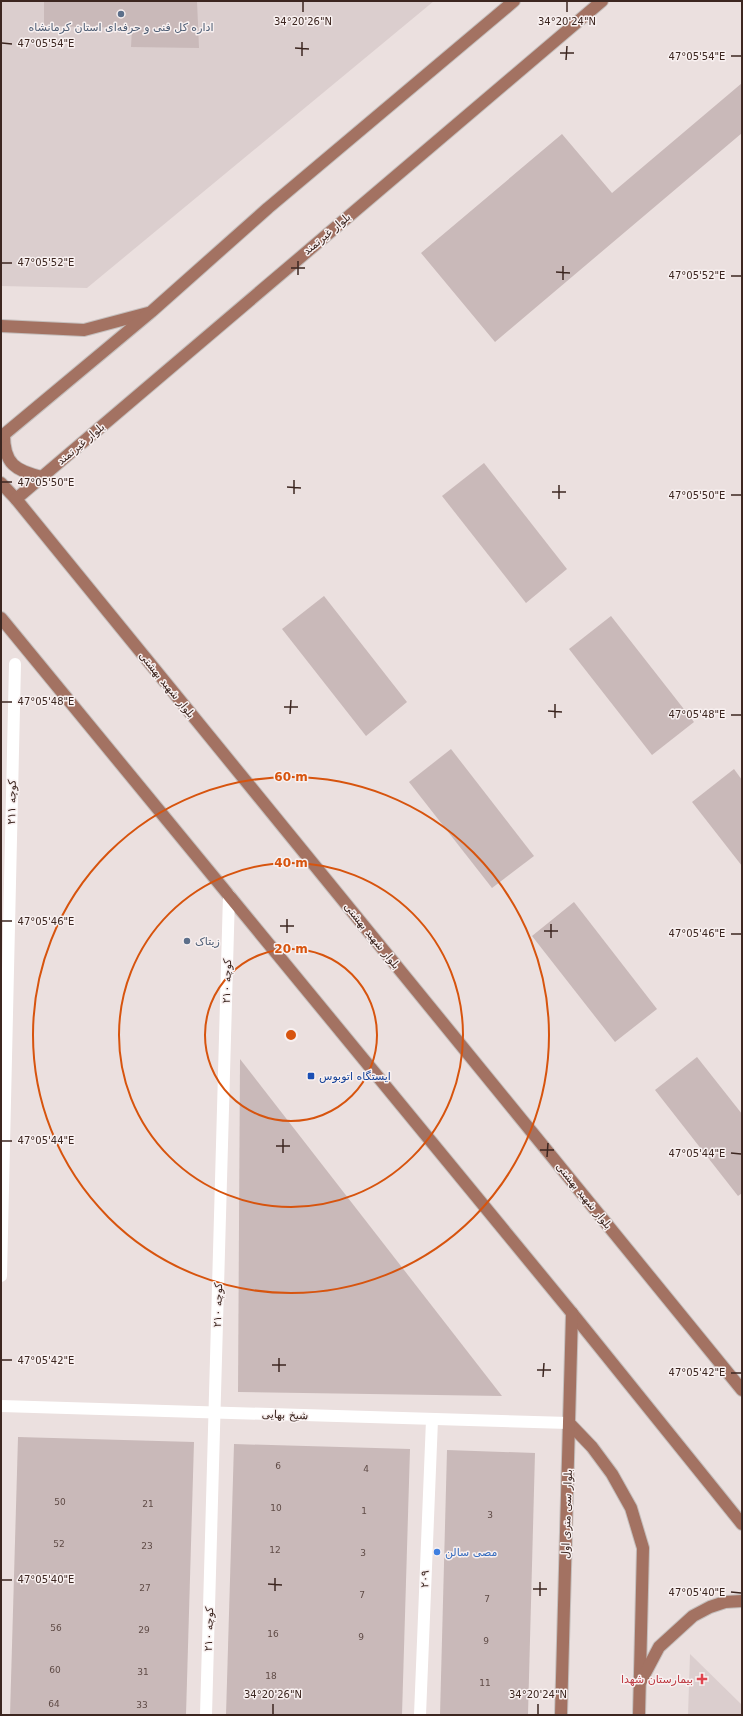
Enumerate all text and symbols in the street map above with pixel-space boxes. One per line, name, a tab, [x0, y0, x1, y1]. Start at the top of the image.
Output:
marker: اداره کل فنی و حرفه‌ای استان کرمانشاه	[116, 9, 126, 19]
text: 34°20'26"N	[274, 16, 332, 27]
text: 34°20'24"N	[538, 16, 596, 27]
place label: اداره کل فنی و حرفه‌ای استان کرمانشاه	[29, 21, 213, 34]
text: 47°05'54"E	[18, 38, 74, 49]
text: 47°05'54"E	[669, 51, 725, 62]
street label: بلوار غیرتمند	[301, 210, 353, 258]
text: 47°05'52"E	[18, 257, 74, 268]
text: 47°05'52"E	[669, 270, 725, 281]
street label: بلوار غیرتمند	[55, 420, 107, 468]
text: 47°05'50"E	[18, 477, 74, 488]
text: 47°05'50"E	[669, 490, 725, 501]
street label: بلوار شهید بهشتی	[136, 649, 198, 721]
text: 47°05'48"E	[18, 696, 74, 707]
text: 47°05'48"E	[669, 709, 725, 720]
text: 60 m	[274, 770, 308, 784]
street label: کوچه ۲۱۱	[5, 779, 19, 825]
text: 40 m	[274, 856, 308, 870]
street label: بلوار شهید بهشتی	[341, 900, 403, 972]
text: 47°05'46"E	[18, 916, 74, 927]
text: 47°05'46"E	[669, 928, 725, 939]
place label: زیتاک	[195, 935, 220, 948]
marker: زیتاک	[182, 936, 192, 946]
text: 20 m	[274, 942, 308, 956]
street label: کوچه ۲۱۰	[220, 958, 234, 1004]
centre of rings	[284, 1028, 298, 1042]
place label: ایستگاه اتوبوس	[319, 1070, 391, 1083]
marker: ایستگاه اتوبوس	[306, 1071, 316, 1081]
text: 47°05'44"E	[18, 1135, 74, 1146]
text: 47°05'44"E	[669, 1148, 725, 1159]
street label: بلوار شهید بهشتی	[553, 1160, 615, 1232]
street label: کوچه ۲۱۰	[211, 1282, 225, 1328]
text: 47°05'42"E	[18, 1355, 74, 1366]
text: 47°05'42"E	[669, 1367, 725, 1378]
street label: شیخ بهایی	[261, 1408, 309, 1422]
house number: 6	[275, 1461, 281, 1471]
house number: 4	[363, 1464, 369, 1474]
street label: بلوار سی متری اول	[559, 1469, 575, 1559]
house number: 50	[54, 1497, 66, 1507]
house number: 21	[142, 1499, 154, 1509]
house number: 10	[270, 1503, 282, 1513]
house number: 1	[361, 1506, 367, 1516]
house number: 3	[487, 1510, 493, 1520]
house number: 52	[53, 1539, 65, 1549]
house number: 23	[141, 1541, 153, 1551]
house number: 12	[269, 1545, 281, 1555]
place label: مصی سالن	[445, 1546, 497, 1559]
marker: مصی سالن	[432, 1547, 442, 1557]
house number: 3	[360, 1548, 366, 1558]
street label: ۲۰۹	[418, 1570, 432, 1588]
text: 47°05'40"E	[18, 1574, 74, 1585]
house number: 27	[139, 1583, 151, 1593]
text: 47°05'40"E	[669, 1587, 725, 1598]
house number: 7	[359, 1590, 365, 1600]
house number: 7	[484, 1594, 490, 1604]
street label: کوچه ۲۱۰	[202, 1606, 216, 1652]
house number: 56	[50, 1623, 62, 1633]
house number: 29	[138, 1625, 150, 1635]
house number: 16	[267, 1629, 279, 1639]
house number: 9	[358, 1632, 364, 1642]
house number: 9	[483, 1636, 489, 1646]
house number: 60	[49, 1665, 61, 1675]
house number: 31	[137, 1667, 149, 1677]
house number: 18	[265, 1671, 277, 1681]
place label: بیمارستان شهدا	[621, 1673, 693, 1686]
marker: بیمارستان شهدا	[696, 1673, 708, 1685]
house number: 11	[479, 1678, 491, 1688]
text: 34°20'26"N	[244, 1689, 302, 1700]
text: 34°20'24"N	[509, 1689, 567, 1700]
house number: 64	[48, 1699, 60, 1709]
house number: 33	[136, 1700, 148, 1710]

